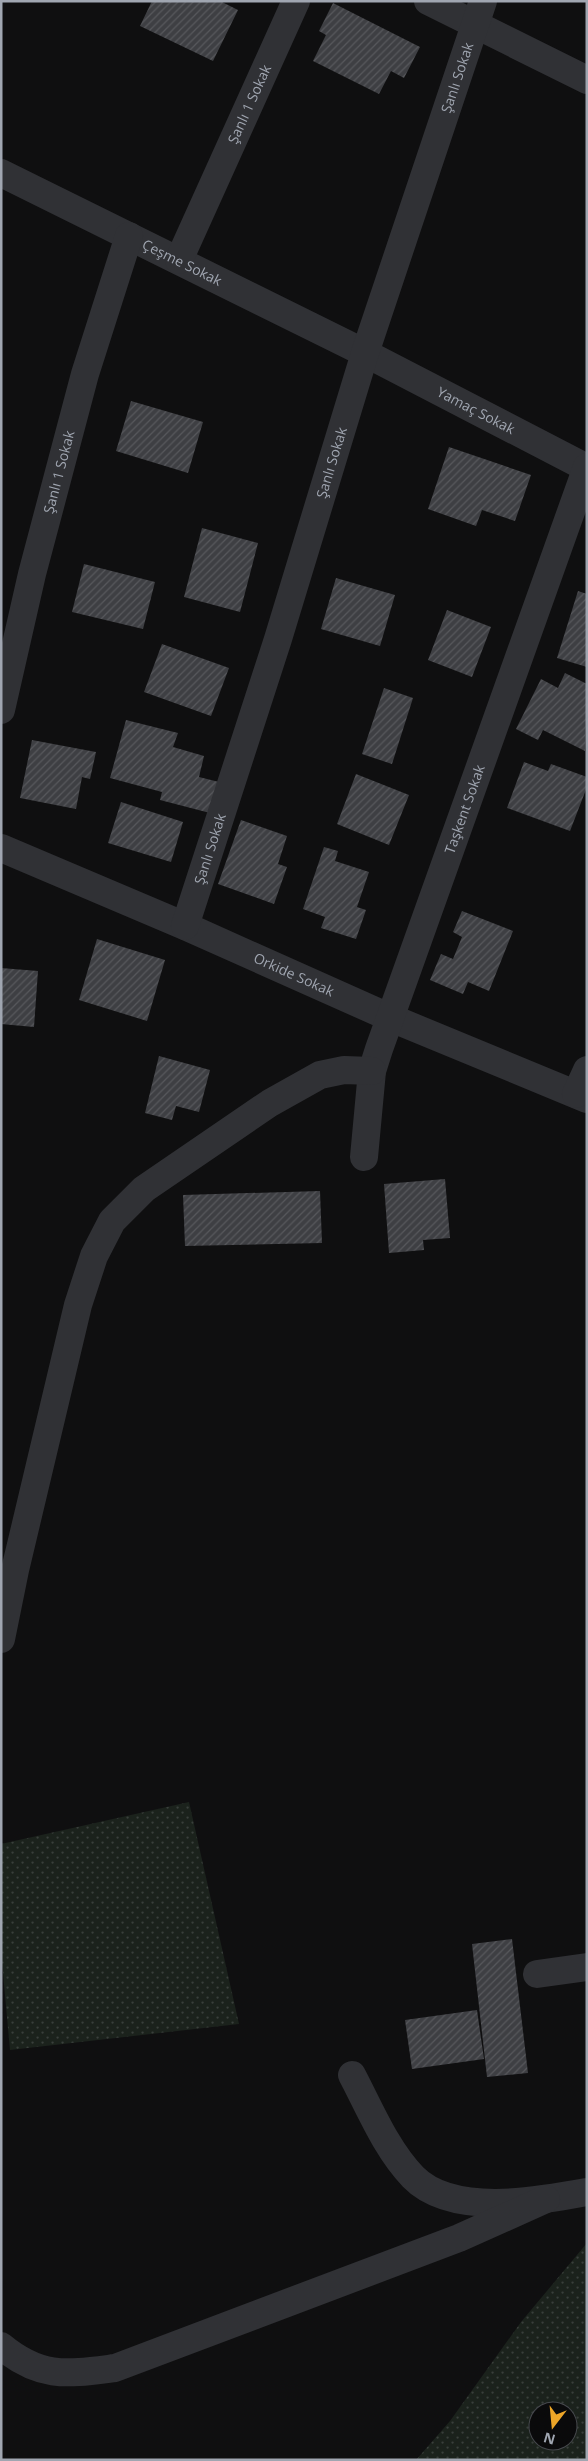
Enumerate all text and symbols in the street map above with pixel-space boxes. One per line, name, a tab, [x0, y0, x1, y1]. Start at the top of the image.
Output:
street label: Şanlı Sokak	[436, 39, 478, 115]
street label: Şanlı 1 Sokak	[223, 61, 275, 147]
street label: Çeşme Sokak	[139, 234, 226, 290]
street label: Yamaç Sokak	[434, 382, 519, 438]
street label: Şanlı Sokak	[311, 424, 351, 500]
street label: Şanlı 1 Sokak	[38, 428, 79, 515]
street label: Taşkent Sokak	[440, 761, 489, 856]
street label: Şanlı Sokak	[189, 810, 230, 887]
street label: Orkide Sokak	[251, 948, 338, 1001]
north arrow	[528, 2401, 578, 2451]
text: N	[541, 2428, 557, 2450]

